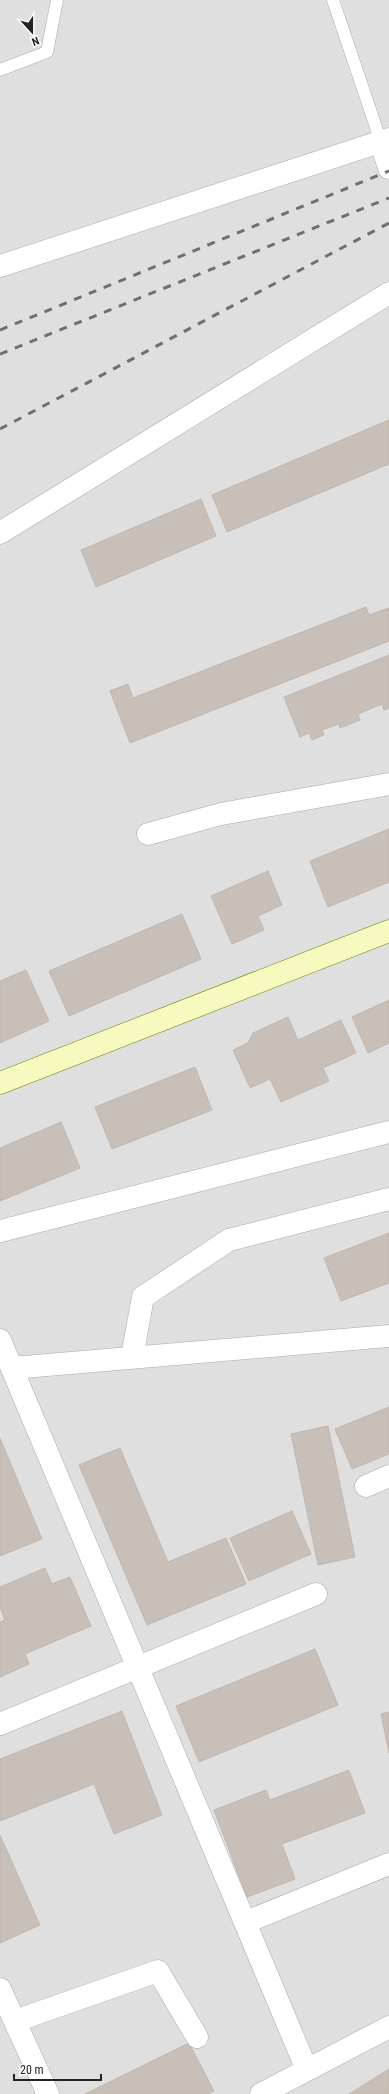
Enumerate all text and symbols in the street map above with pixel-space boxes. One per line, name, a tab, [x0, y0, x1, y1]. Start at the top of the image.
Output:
north arrow	[12, 12, 52, 52]
text: N	[30, 34, 41, 48]
scale bar	[14, 2056, 101, 2082]
text: 20 m	[20, 2063, 44, 2077]

